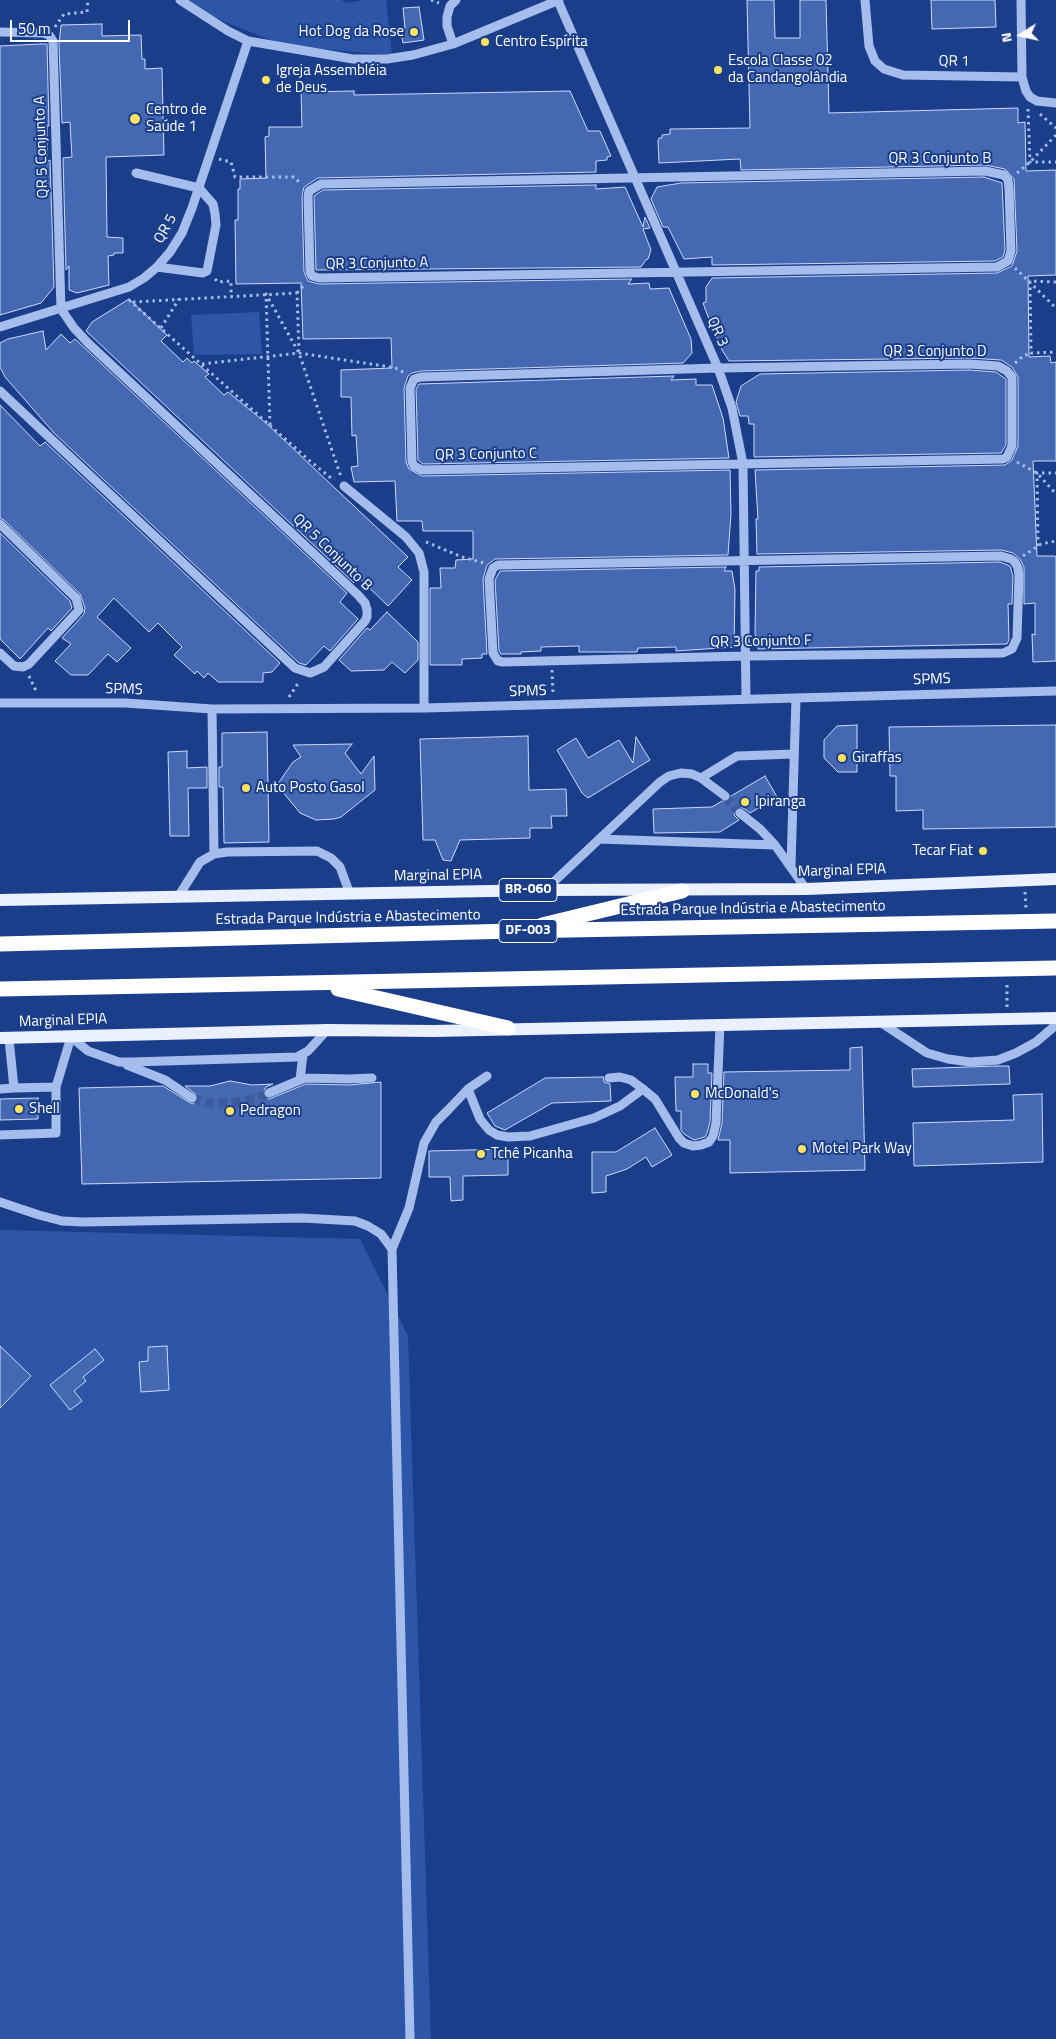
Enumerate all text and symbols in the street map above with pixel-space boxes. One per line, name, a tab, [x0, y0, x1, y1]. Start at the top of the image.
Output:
scale bar	[12, 10, 132, 42]
north arrow	[996, 10, 1046, 60]
text: 50 m	[18, 17, 51, 40]
place label: Hot Dog da Rose	[299, 23, 404, 41]
marker: Hot Dog da Rose	[408, 26, 420, 38]
text: N	[995, 31, 1017, 44]
place label: Centro Espírita	[495, 33, 588, 51]
marker: Centro Espírita	[479, 36, 491, 48]
place label: Escola Classe 02 da Candangolândia	[728, 52, 847, 87]
street label: QR 1	[938, 53, 970, 71]
place label: Igreja Assembléia de Deus	[276, 62, 387, 97]
marker: Escola Classe 02 da Candangolândia	[712, 64, 724, 76]
marker: Igreja Assembléia de Deus	[260, 74, 272, 86]
street label: QR 5 Conjunto A	[31, 95, 53, 199]
place label: Centro de Saúde 1	[146, 101, 207, 136]
marker: Centro de Saúde 1	[128, 112, 142, 126]
street label: QR 3 Conjunto B	[888, 150, 992, 168]
street label: QR 5	[151, 211, 181, 247]
street label: QR 3 Conjunto A	[325, 254, 429, 274]
street label: QR 3	[703, 314, 731, 350]
street label: QR 3 Conjunto D	[883, 343, 987, 361]
street label: QR 3 Conjunto C	[435, 445, 537, 465]
street label: QR 5 Conjunto B	[289, 511, 375, 595]
street label: QR 3 Conjunto F	[710, 632, 812, 652]
street label: SPMS	[913, 670, 951, 690]
street label: SPMS	[105, 680, 143, 700]
street label: SPMS	[509, 682, 547, 702]
place label: Giraffas	[852, 749, 902, 767]
marker: Giraffas	[836, 752, 848, 764]
place label: Auto Posto Gasol	[256, 779, 365, 797]
marker: Auto Posto Gasol	[240, 782, 252, 794]
place label: Ipiranga	[755, 793, 806, 811]
marker: Ipiranga	[739, 796, 751, 808]
place label: Tecar Fiat	[912, 842, 973, 860]
marker: Tecar Fiat	[977, 845, 989, 857]
street label: Marginal EPIA	[798, 860, 886, 882]
street label: Marginal EPIA	[394, 866, 482, 886]
road number: BR-060	[499, 878, 557, 902]
street label: Estrada Parque Indústria e Abastecimento	[620, 898, 886, 920]
street label: Estrada Parque Indústria e Abastecimento	[215, 907, 481, 929]
road number: DF-003	[499, 919, 557, 942]
street label: Marginal EPIA	[19, 1010, 107, 1032]
place label: McDonald's	[705, 1085, 779, 1103]
marker: McDonald's	[689, 1088, 701, 1100]
place label: Shell	[29, 1100, 60, 1118]
place label: Pedragon	[240, 1102, 301, 1120]
marker: Shell	[13, 1103, 25, 1115]
marker: Pedragon	[224, 1105, 236, 1117]
place label: Motel Park Way	[812, 1140, 912, 1158]
marker: Motel Park Way	[796, 1143, 808, 1155]
place label: Tchê Picanha	[491, 1145, 573, 1163]
marker: Tchê Picanha	[475, 1148, 487, 1160]

